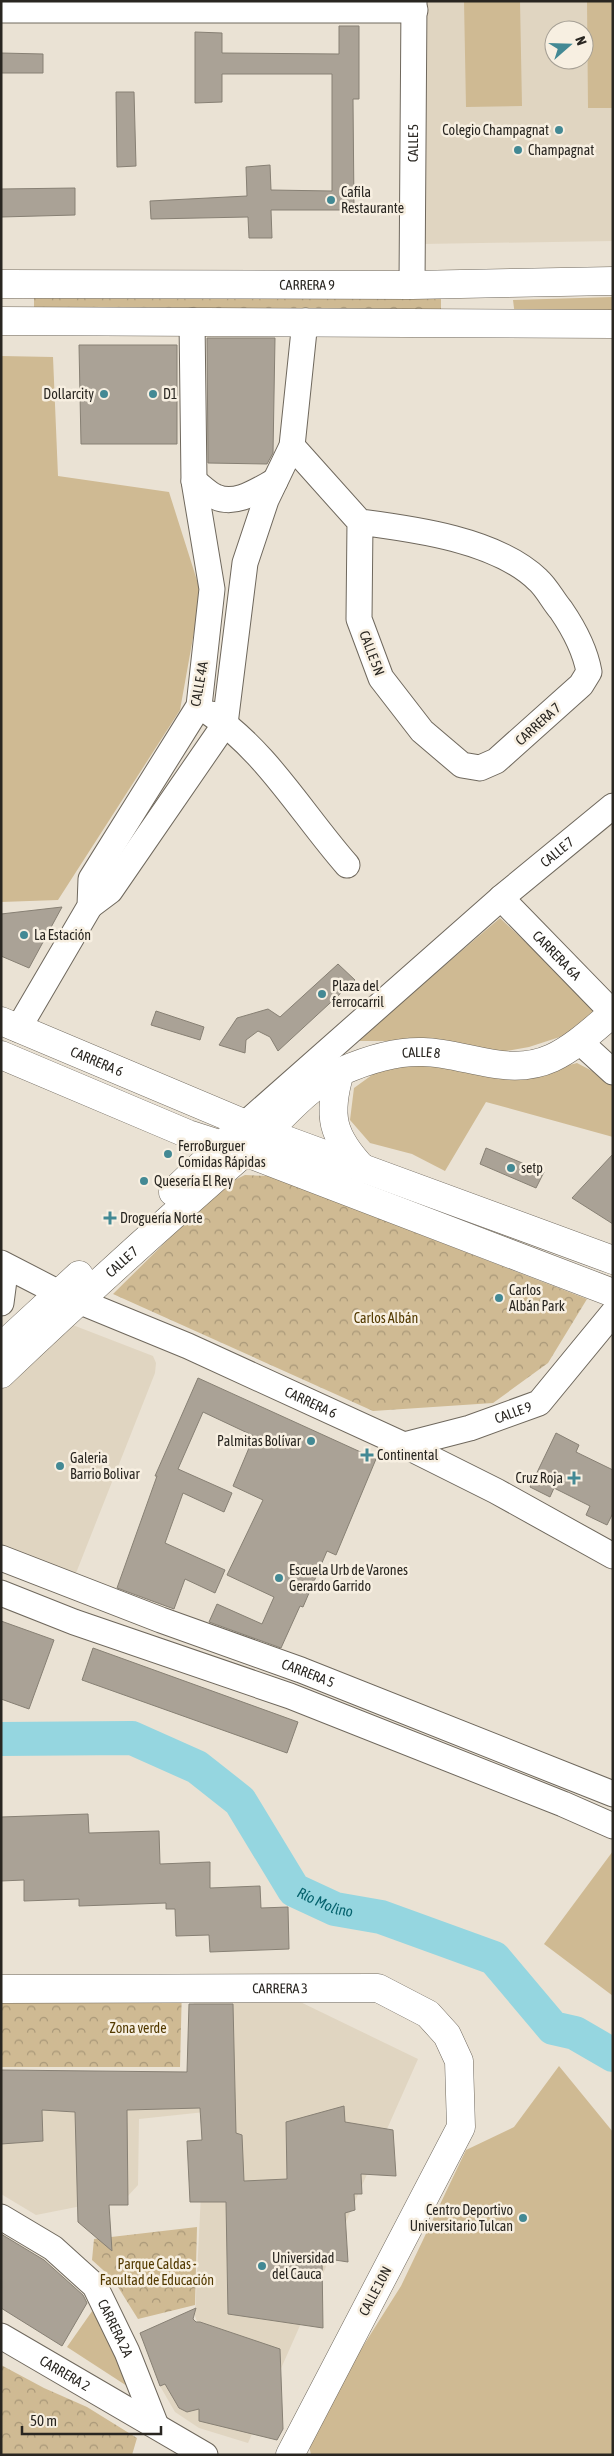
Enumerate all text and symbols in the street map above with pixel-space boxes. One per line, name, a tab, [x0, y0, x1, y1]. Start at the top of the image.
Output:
north arrow	[544, 20, 594, 70]
text: N	[572, 34, 590, 47]
place label: Colegio Champagnat	[442, 122, 549, 138]
street label: CALLE 5	[405, 124, 421, 162]
marker: Colegio Champagnat	[553, 124, 565, 136]
place label: Champagnat	[528, 142, 594, 158]
marker: Champagnat	[512, 144, 524, 156]
place label: Cafila Restaurante	[341, 184, 404, 216]
marker: Cafila Restaurante	[325, 194, 337, 206]
street label: CARRERA 9	[279, 277, 335, 293]
place label: Dollarcity	[43, 386, 94, 402]
place label: D1	[163, 386, 177, 402]
marker: Dollarcity	[98, 388, 110, 400]
marker: D1	[147, 388, 159, 400]
street label: CALLE 5N	[356, 628, 388, 678]
street label: CALLE 4A	[187, 660, 211, 708]
street label: CARRERA 7	[512, 699, 564, 749]
street label: CALLE 7	[537, 834, 577, 870]
place label: La Estación	[34, 927, 91, 943]
street label: CARRERA 6A	[529, 927, 584, 983]
marker: La Estación	[18, 929, 30, 941]
place label: Plaza del ferrocarril	[332, 978, 384, 1010]
marker: Plaza del ferrocarril	[316, 988, 328, 1000]
street label: CARRERA 6	[68, 1043, 126, 1080]
street label: CALLE 8	[401, 1044, 442, 1061]
place label: FerroBurguer Comidas Rápidas	[178, 1138, 266, 1170]
marker: FerroBurguer Comidas Rápidas	[162, 1148, 174, 1160]
place label: setp	[521, 1160, 543, 1176]
marker: setp	[505, 1162, 517, 1174]
place label: Quesería El Rey	[154, 1173, 233, 1189]
marker: Quesería El Rey	[138, 1175, 150, 1187]
place label: Droguería Norte	[120, 1210, 203, 1226]
marker: Droguería Norte	[104, 1212, 116, 1224]
street label: CALLE 7	[102, 1243, 141, 1281]
place label: Carlos Albán Park	[509, 1282, 565, 1314]
marker: Carlos Albán Park	[493, 1292, 505, 1304]
park label: Carlos Albán	[354, 1310, 418, 1326]
street label: CARRERA 6	[282, 1384, 340, 1421]
street label: CALLE 9	[492, 1398, 534, 1426]
place label: Palmitas Bolívar	[217, 1433, 302, 1449]
marker: Palmitas Bolívar	[305, 1435, 317, 1447]
place label: Continental	[377, 1447, 438, 1463]
marker: Continental	[361, 1449, 373, 1461]
place label: Galeria Barrio Bolivar	[70, 1450, 140, 1482]
marker: Galeria Barrio Bolivar	[54, 1460, 66, 1472]
place label: Cruz Roja	[516, 1470, 563, 1486]
marker: Cruz Roja	[567, 1471, 581, 1485]
place label: Escuela Urb de Varones Gerardo Garrido	[289, 1562, 408, 1594]
marker: Escuela Urb de Varones Gerardo Garrido	[273, 1572, 285, 1584]
street label: CARRERA 5	[279, 1656, 337, 1691]
water label: Río Molino	[295, 1884, 354, 1920]
street label: CARRERA 3	[252, 1980, 308, 1996]
park label: Zona verde	[109, 2020, 167, 2036]
place label: Centro Deportivo Universitario Tulcan	[410, 2202, 513, 2234]
marker: Centro Deportivo Universitario Tulcan	[517, 2212, 529, 2224]
place label: Universidad del Cauca	[272, 2250, 334, 2282]
park label: Parque Caldas - Facultad de Educación	[100, 2256, 214, 2288]
marker: Universidad del Cauca	[256, 2260, 268, 2272]
street label: CALLE 10N	[355, 2264, 395, 2318]
street label: CARRERA 2A	[95, 2297, 136, 2359]
street label: CARRERA 2	[37, 2352, 93, 2394]
scale bar	[22, 2404, 161, 2436]
text: 50 m	[30, 2412, 57, 2429]

